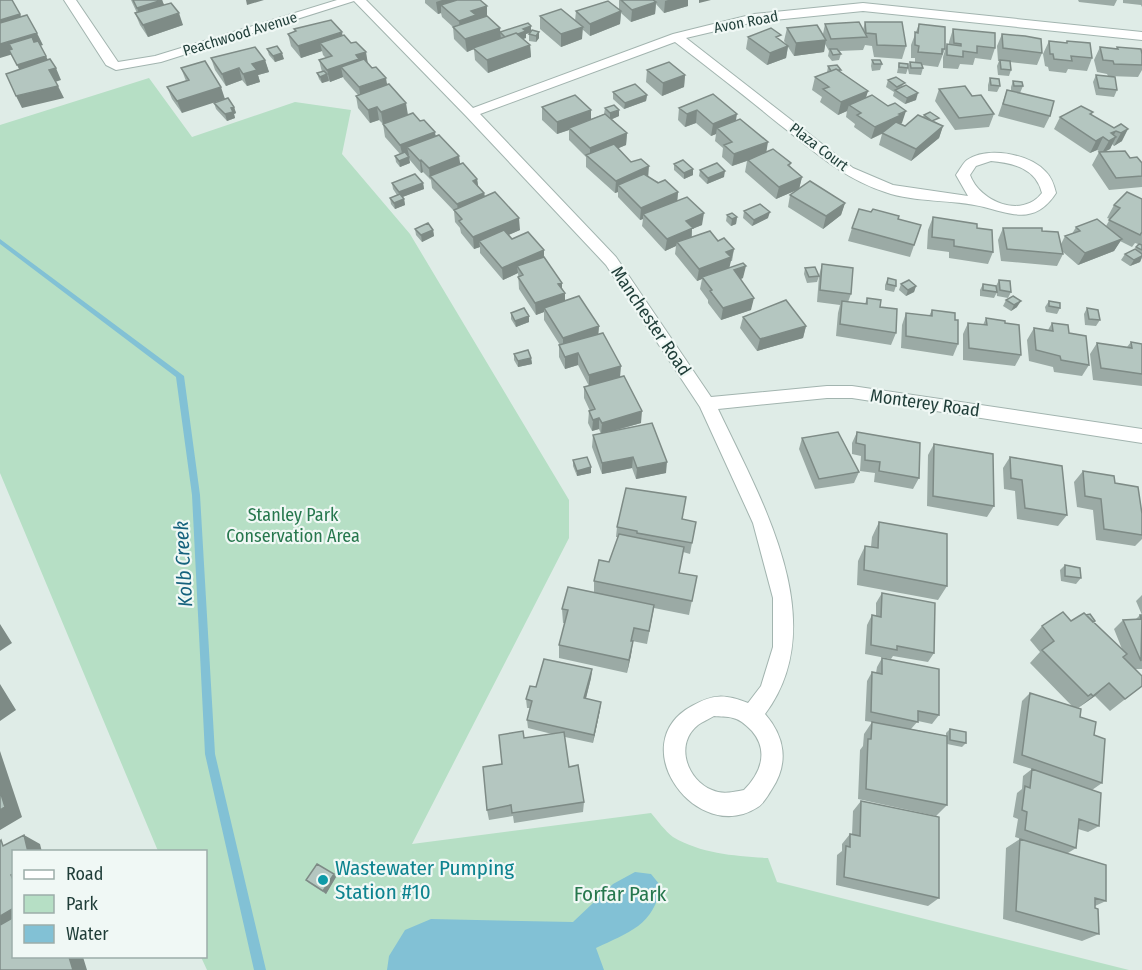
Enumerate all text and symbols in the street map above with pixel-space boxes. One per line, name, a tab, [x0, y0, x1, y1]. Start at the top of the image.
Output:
street label: Avon Road	[712, 7, 780, 37]
street label: Peachwood Avenue	[181, 8, 299, 60]
street label: Plaza Court	[786, 119, 852, 175]
street label: Manchester Road	[606, 262, 696, 380]
street label: Monterey Road	[869, 384, 981, 422]
park label: Stanley Park Conservation Area	[226, 504, 360, 547]
water label: Kolb Creek	[169, 520, 197, 608]
legend	[12, 850, 207, 958]
place label: Wastewater Pumping Station #10	[335, 855, 514, 905]
text: Road	[66, 863, 103, 885]
marker: Wastewater Pumping Station #10	[316, 873, 330, 887]
park label: Forfar Park	[574, 881, 667, 907]
text: Park	[66, 893, 99, 915]
text: Water	[66, 923, 109, 945]

